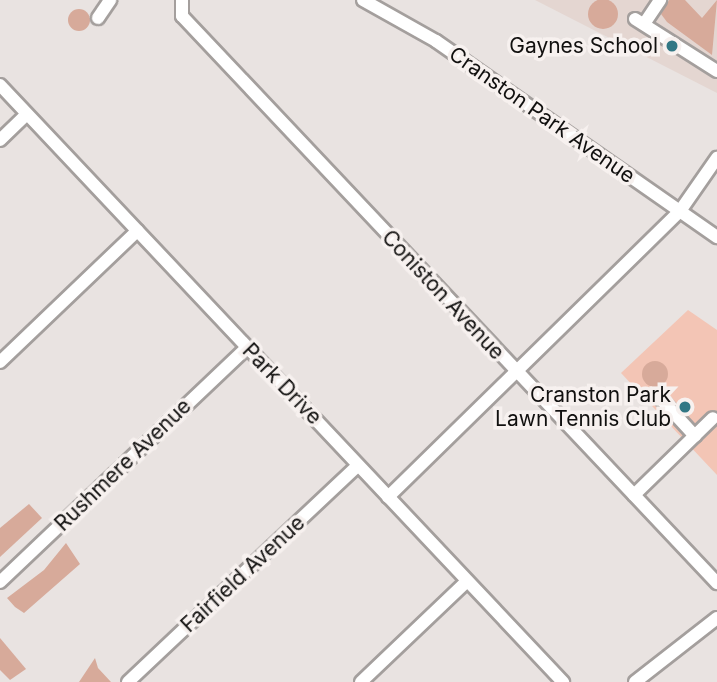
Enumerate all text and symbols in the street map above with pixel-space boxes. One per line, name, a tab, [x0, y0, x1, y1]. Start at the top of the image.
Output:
place label: Gaynes School	[509, 33, 658, 59]
marker: Gaynes School	[664, 38, 680, 54]
street label: Cranston Park Avenue	[444, 41, 640, 189]
street label: Coniston Avenue	[377, 225, 509, 365]
street label: Park Drive	[237, 338, 327, 430]
place label: Cranston Park Lawn Tennis Club	[495, 382, 671, 432]
street label: Rushmere Avenue	[50, 394, 196, 536]
marker: Cranston Park Lawn Tennis Club	[677, 399, 693, 415]
street label: Fairfield Avenue	[176, 510, 310, 638]

